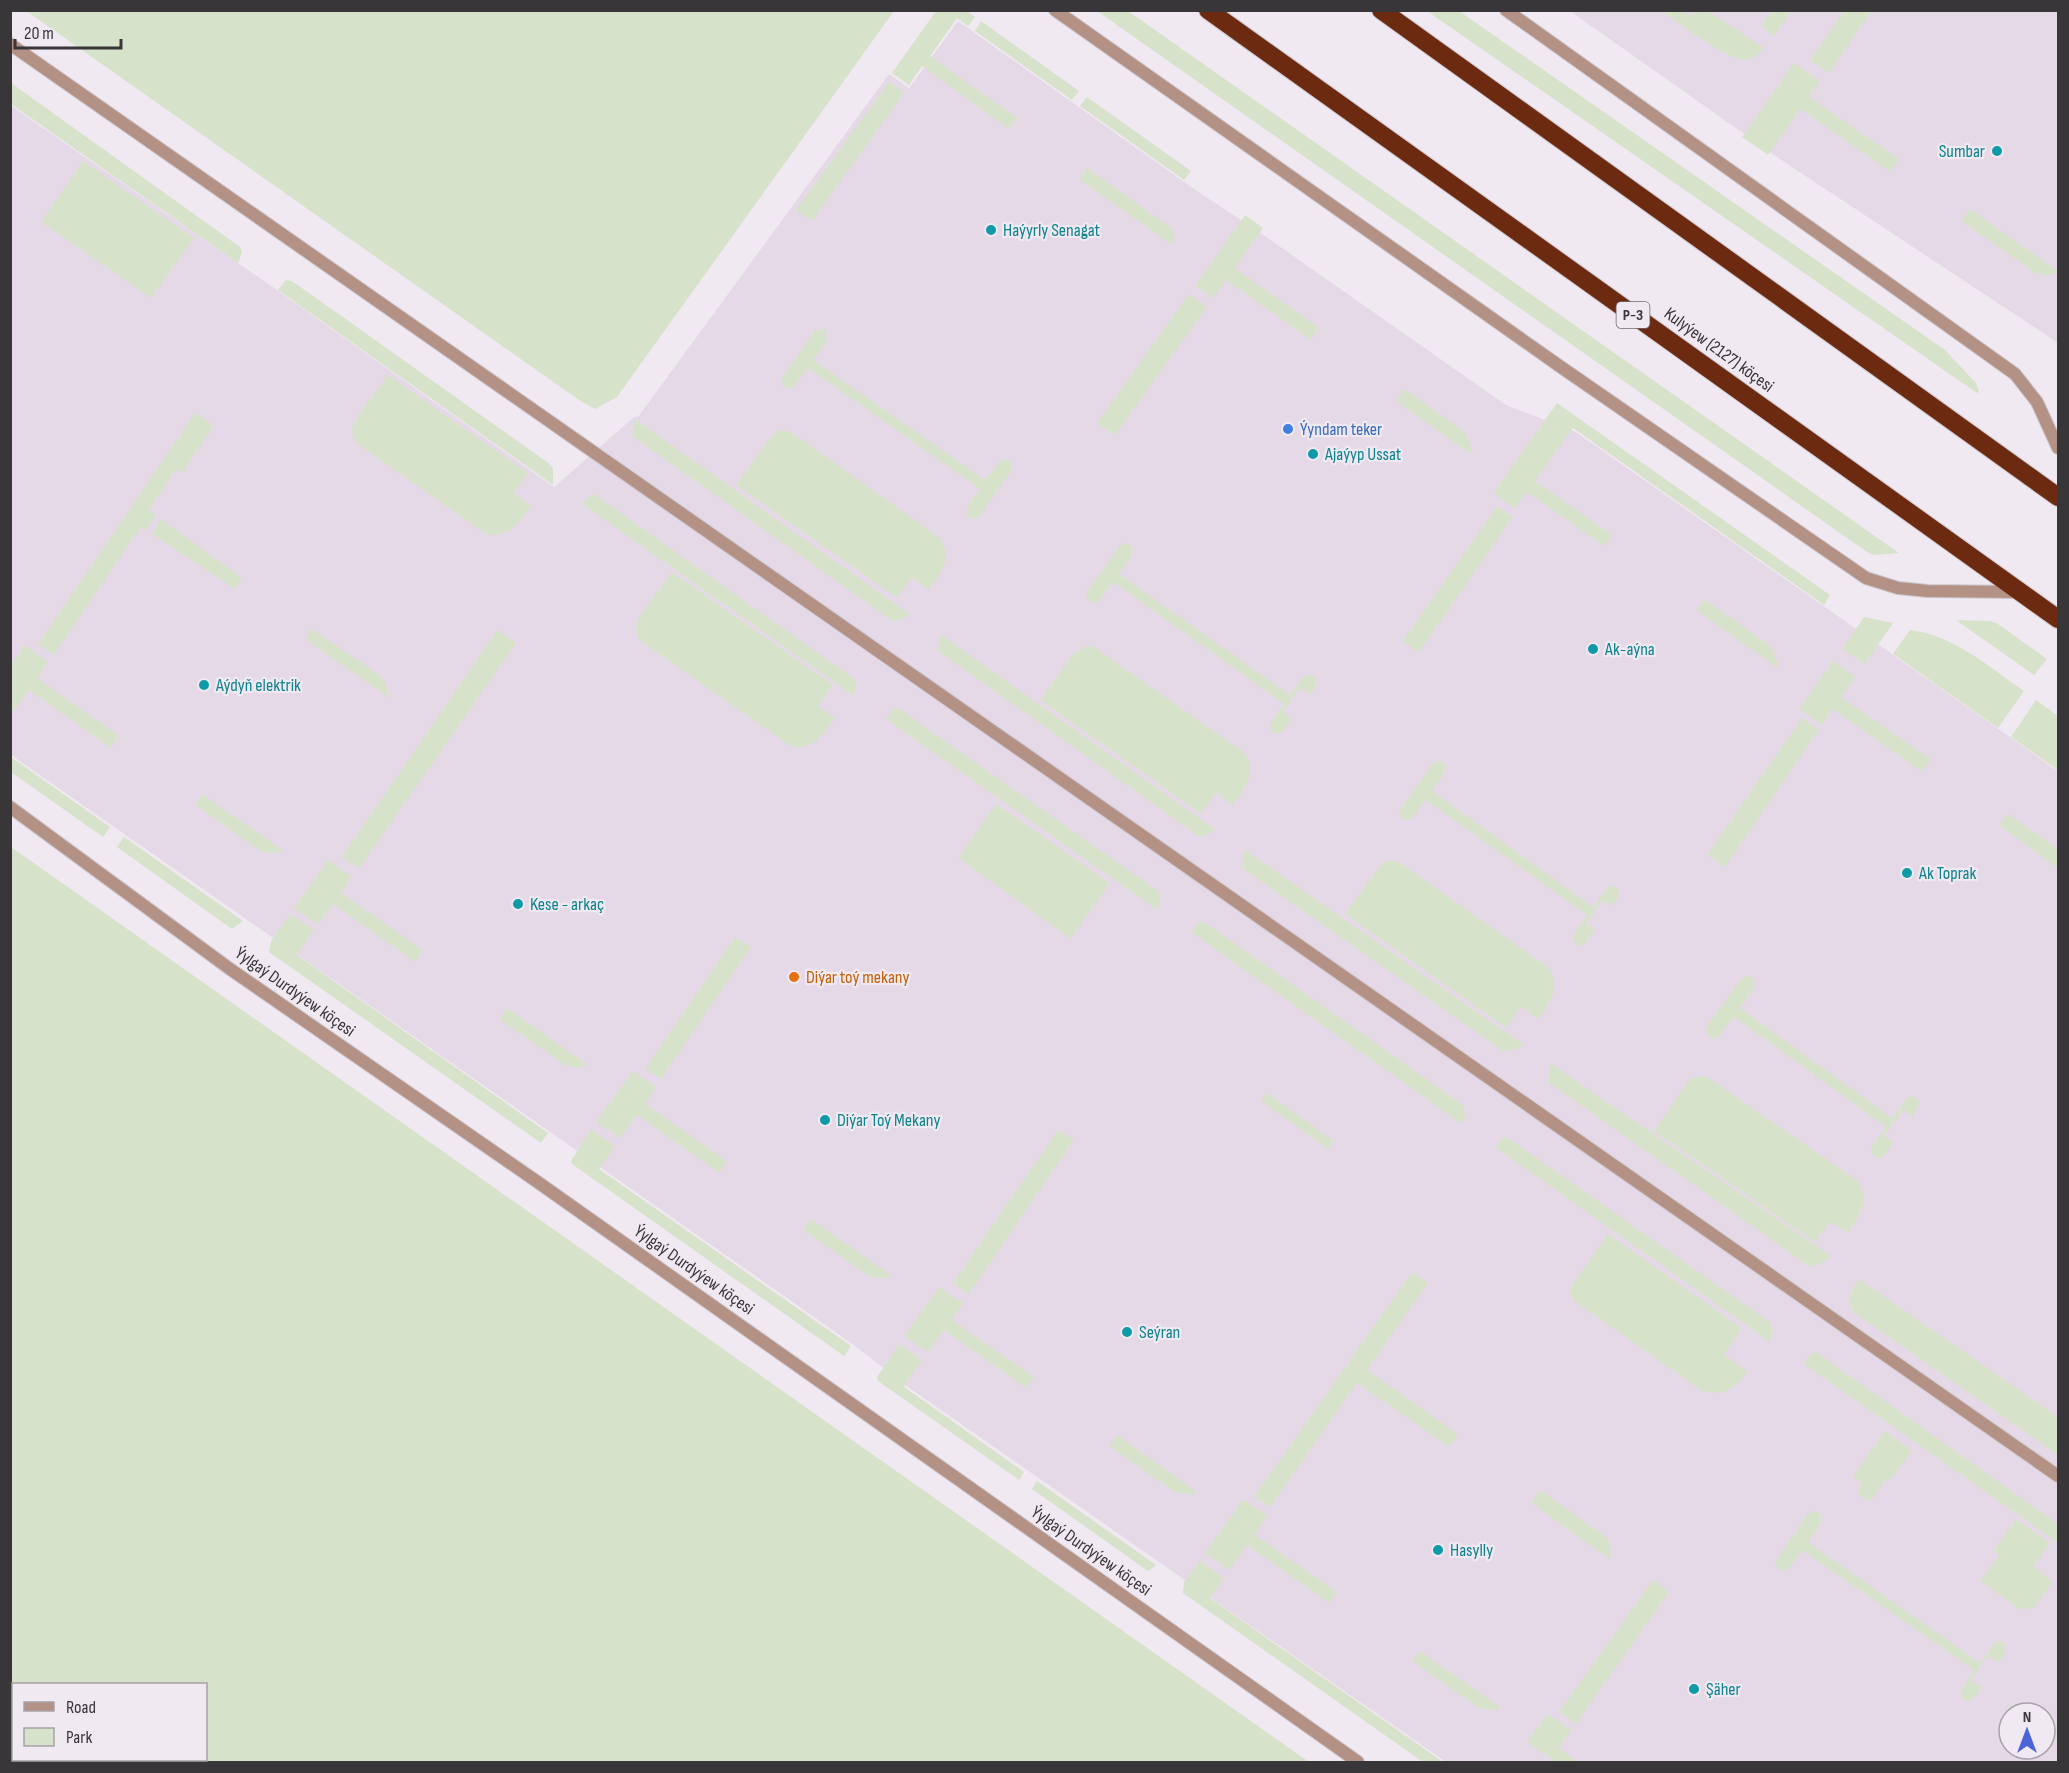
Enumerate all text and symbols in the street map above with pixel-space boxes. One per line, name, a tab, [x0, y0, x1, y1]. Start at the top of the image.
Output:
scale bar	[15, 12, 122, 50]
text: 20 m	[24, 23, 54, 44]
place label: Sumbar	[1939, 141, 1985, 162]
marker: Sumbar	[1990, 144, 2004, 158]
place label: Haýyrly Senagat	[1003, 220, 1101, 241]
marker: Haýyrly Senagat	[984, 223, 998, 237]
road number: P-3	[1616, 302, 1650, 328]
street label: Kulyýew (2127) köçesi	[1660, 303, 1778, 397]
place label: Ýyndam teker	[1300, 419, 1382, 440]
marker: Ýyndam teker	[1281, 422, 1295, 436]
place label: Ajaýyp Ussat	[1324, 444, 1402, 465]
marker: Ajaýyp Ussat	[1306, 447, 1320, 461]
place label: Ak-aýna	[1604, 639, 1655, 660]
marker: Ak-aýna	[1586, 642, 1600, 656]
place label: Aýdyň elektrik	[215, 675, 301, 696]
marker: Aýdyň elektrik	[197, 678, 211, 692]
place label: Ak Toprak	[1918, 863, 1977, 884]
marker: Ak Toprak	[1900, 866, 1914, 880]
place label: Kese - arkaç	[530, 894, 604, 915]
marker: Kese - arkaç	[511, 897, 525, 911]
street label: Ýylgaý Durdyýew köçesi	[231, 943, 359, 1041]
place label: Diýar toý mekany	[806, 967, 909, 988]
marker: Diýar toý mekany	[787, 970, 801, 984]
place label: Diýar Toý Mekany	[837, 1110, 940, 1131]
marker: Diýar Toý Mekany	[818, 1113, 832, 1127]
street label: Ýylgaý Durdyýew köçesi	[630, 1221, 758, 1319]
place label: Seýran	[1139, 1322, 1180, 1343]
marker: Seýran	[1120, 1325, 1134, 1339]
street label: Ýylgaý Durdyýew köçesi	[1027, 1502, 1155, 1600]
place label: Hasylly	[1450, 1540, 1493, 1561]
marker: Hasylly	[1431, 1543, 1445, 1557]
place label: Şäher	[1706, 1679, 1741, 1700]
marker: Şäher	[1687, 1682, 1701, 1696]
legend	[12, 1683, 207, 1761]
text: Road	[66, 1697, 96, 1718]
north arrow	[1997, 1701, 2057, 1761]
text: N	[2023, 1708, 2031, 1727]
text: Park	[66, 1727, 92, 1748]

